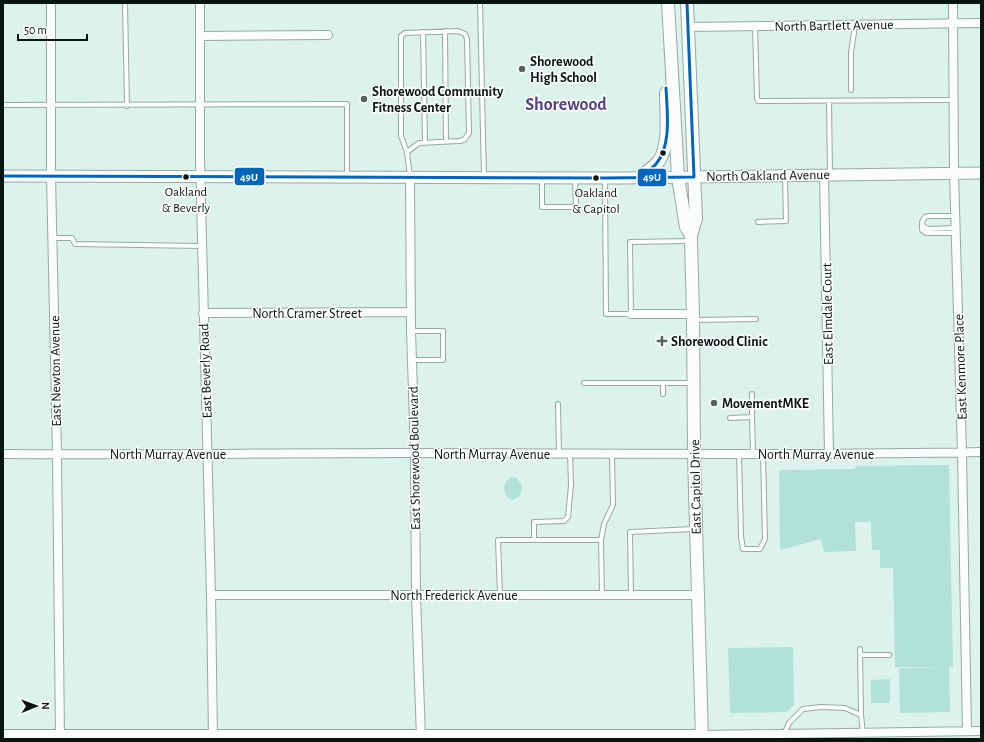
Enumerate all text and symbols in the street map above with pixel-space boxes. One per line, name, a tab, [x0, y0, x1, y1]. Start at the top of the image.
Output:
scale bar	[18, 16, 87, 42]
street label: North Bartlett Avenue	[774, 18, 894, 34]
text: 50 m	[24, 24, 47, 36]
place label: Shorewood High School	[530, 55, 597, 85]
marker: Shorewood High School	[517, 64, 527, 74]
place label: Shorewood Community Fitness Center	[372, 85, 504, 115]
marker: Shorewood Community Fitness Center	[359, 94, 369, 104]
district label: Shorewood	[525, 96, 607, 114]
unlabelled marker	[658, 148, 668, 158]
line badge: 49U	[234, 167, 265, 186]
line badge: 49U	[637, 168, 667, 187]
street label: North Oakland Avenue	[706, 168, 830, 184]
marker: Oakland & Beverly	[181, 172, 191, 182]
text: 49U	[240, 172, 258, 183]
text: 49U	[643, 172, 661, 183]
marker: Oakland & Capitol	[591, 173, 601, 183]
place label: Oakland & Beverly	[162, 186, 211, 215]
place label: Oakland & Capitol	[572, 187, 620, 216]
street label: East Elmdale Court	[820, 262, 836, 365]
street label: North Cramer Street	[252, 307, 362, 321]
street label: East Kenmore Place	[952, 314, 970, 420]
street label: East Newton Avenue	[48, 315, 64, 427]
street label: East Beverly Road	[197, 323, 215, 419]
marker: Shorewood Clinic	[656, 335, 668, 347]
place label: Shorewood Clinic	[671, 335, 768, 349]
street label: East Shorewood Boulevard	[407, 386, 423, 530]
place label: MovementMKE	[722, 397, 809, 411]
marker: MovementMKE	[709, 398, 719, 408]
street label: East Capitol Drive	[688, 439, 704, 535]
street label: North Murray Avenue	[110, 448, 226, 462]
street label: North Murray Avenue	[434, 448, 550, 462]
street label: North Murray Avenue	[758, 448, 874, 462]
street label: North Frederick Avenue	[390, 589, 518, 603]
north arrow	[16, 686, 56, 726]
text: N	[40, 702, 51, 710]

